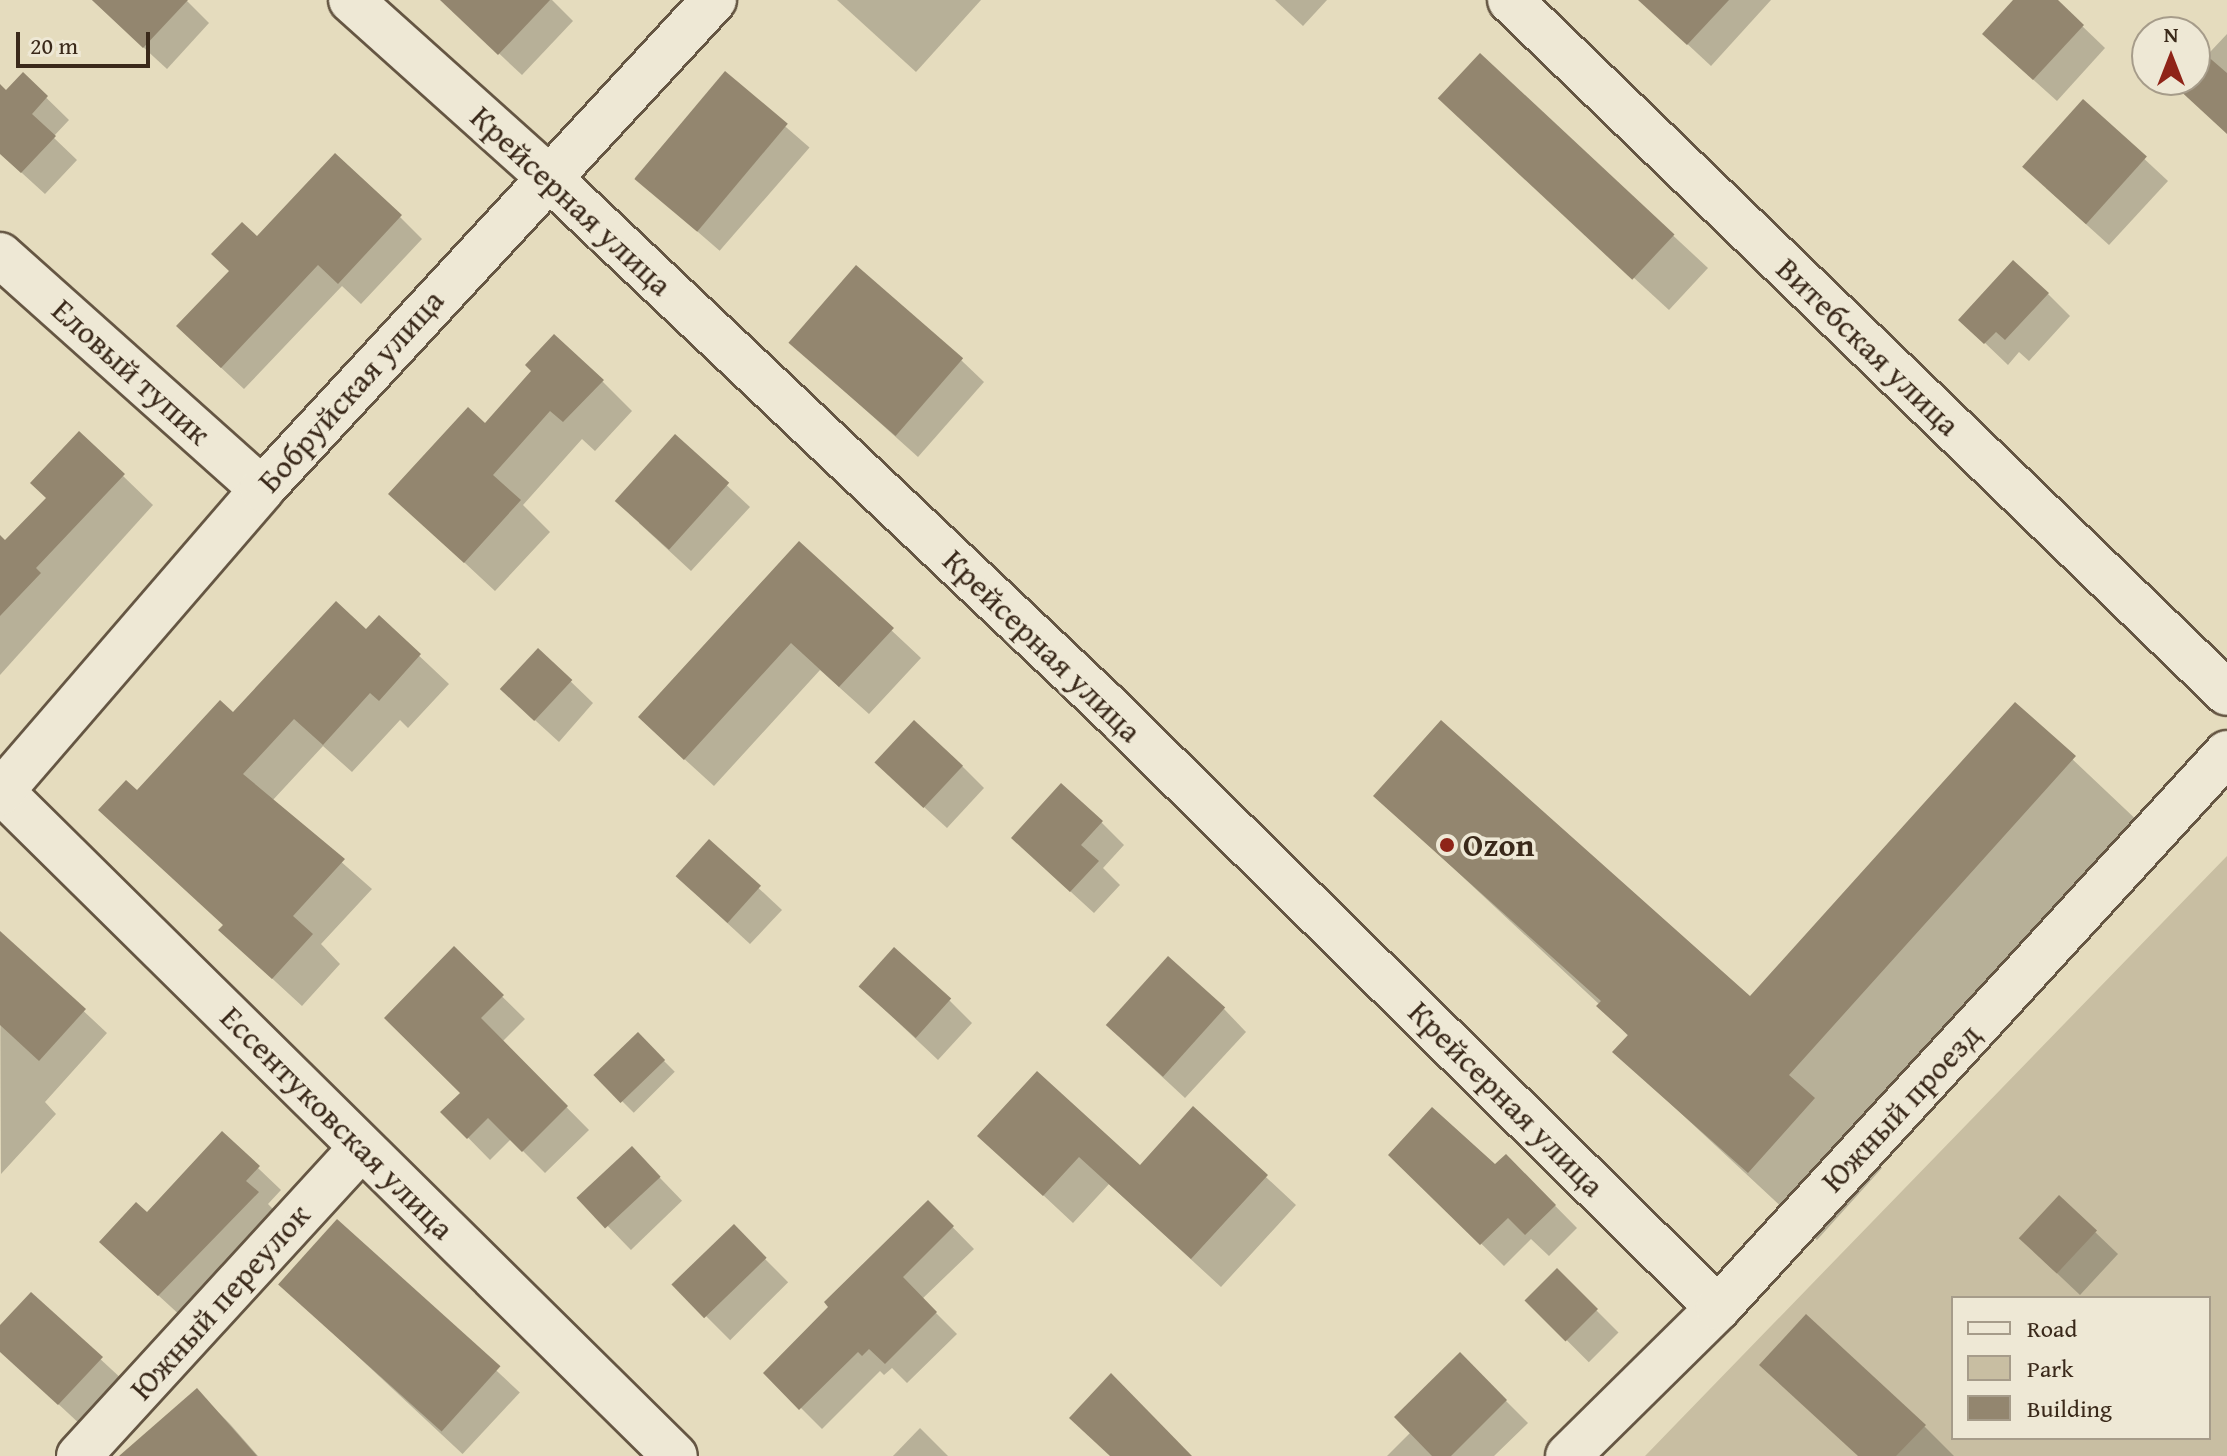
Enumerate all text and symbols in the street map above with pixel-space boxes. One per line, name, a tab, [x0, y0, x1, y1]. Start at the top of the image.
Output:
scale bar	[20, 16, 154, 66]
north arrow	[2131, 16, 2211, 96]
text: N	[2164, 18, 2178, 50]
text: 20 m	[30, 28, 78, 63]
street label: Крейсерная улица	[463, 98, 679, 304]
street label: Витебская улица	[1768, 250, 1968, 444]
street label: Бобруйская улица	[250, 282, 452, 500]
street label: Еловый тупик	[44, 291, 218, 453]
street label: Крейсерная улица	[935, 542, 1149, 750]
place label: Ozon	[1463, 826, 1534, 864]
marker: Ozon	[1438, 836, 1456, 854]
street label: Крейсерная улица	[1400, 993, 1612, 1205]
street label: Ессентуковская улица	[212, 998, 462, 1248]
street label: Южный проезд	[1813, 1016, 1989, 1200]
street label: Южный переулок	[122, 1196, 318, 1408]
legend	[1951, 1296, 2211, 1440]
text: Road	[2027, 1311, 2077, 1346]
text: Park	[2027, 1351, 2073, 1386]
text: Building	[2027, 1391, 2112, 1426]

